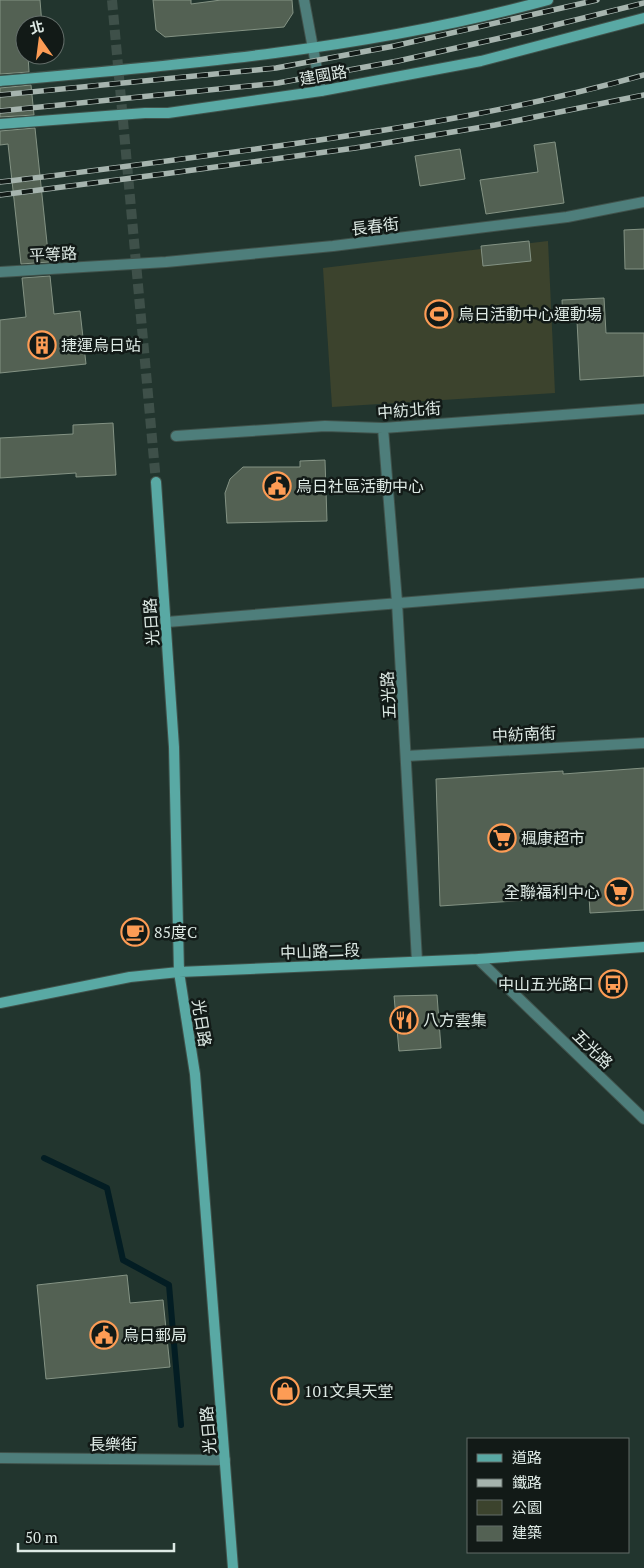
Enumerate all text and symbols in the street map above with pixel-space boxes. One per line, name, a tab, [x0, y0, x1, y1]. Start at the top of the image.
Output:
north arrow	[15, 15, 65, 65]
text: 北	[28, 16, 46, 38]
street label: 建國路	[297, 60, 349, 90]
street label: 長春街	[350, 212, 400, 240]
street label: 平等路	[28, 242, 78, 266]
sports icon: 烏日活動中心運動場	[424, 299, 454, 329]
place label: 烏日活動中心運動場	[458, 303, 602, 325]
building icon: 捷運烏日站	[27, 330, 57, 360]
place label: 捷運烏日站	[61, 334, 141, 356]
street label: 中紡北街	[376, 397, 442, 423]
public building icon: 烏日社區活動中心	[262, 471, 292, 501]
place label: 烏日社區活動中心	[296, 475, 424, 497]
street label: 光日路	[138, 597, 164, 647]
street label: 五光路	[376, 670, 400, 720]
street label: 中紡南街	[491, 721, 557, 747]
supermarket icon: 楓康超市	[487, 823, 517, 853]
place label: 楓康超市	[521, 827, 585, 849]
supermarket icon: 全聯福利中心	[604, 877, 634, 907]
place label: 全聯福利中心	[504, 881, 600, 903]
cafe icon: 85度C	[120, 917, 150, 947]
place label: 85度C	[154, 921, 197, 943]
street label: 中山路二段	[280, 939, 360, 963]
bus stop icon: 中山五光路口	[598, 969, 628, 999]
place label: 中山五光路口	[498, 973, 594, 995]
street label: 光日路	[187, 998, 217, 1048]
restaurant icon: 八方雲集	[389, 1005, 419, 1035]
place label: 八方雲集	[423, 1009, 487, 1031]
street label: 五光路	[568, 1024, 618, 1074]
public building icon: 烏日郵局	[89, 1320, 119, 1350]
place label: 烏日郵局	[123, 1324, 187, 1346]
shop icon: 101文具天堂	[270, 1376, 300, 1406]
place label: 101文具天堂	[304, 1380, 394, 1402]
street label: 光日路	[195, 1405, 221, 1455]
street label: 長樂街	[89, 1433, 137, 1455]
legend	[467, 1438, 629, 1553]
text: 道路	[512, 1447, 542, 1467]
text: 鐵路	[512, 1472, 542, 1492]
text: 公園	[512, 1497, 542, 1517]
scale bar	[18, 1520, 174, 1552]
text: 建築	[512, 1522, 542, 1542]
text: 50 m	[25, 1527, 58, 1547]

